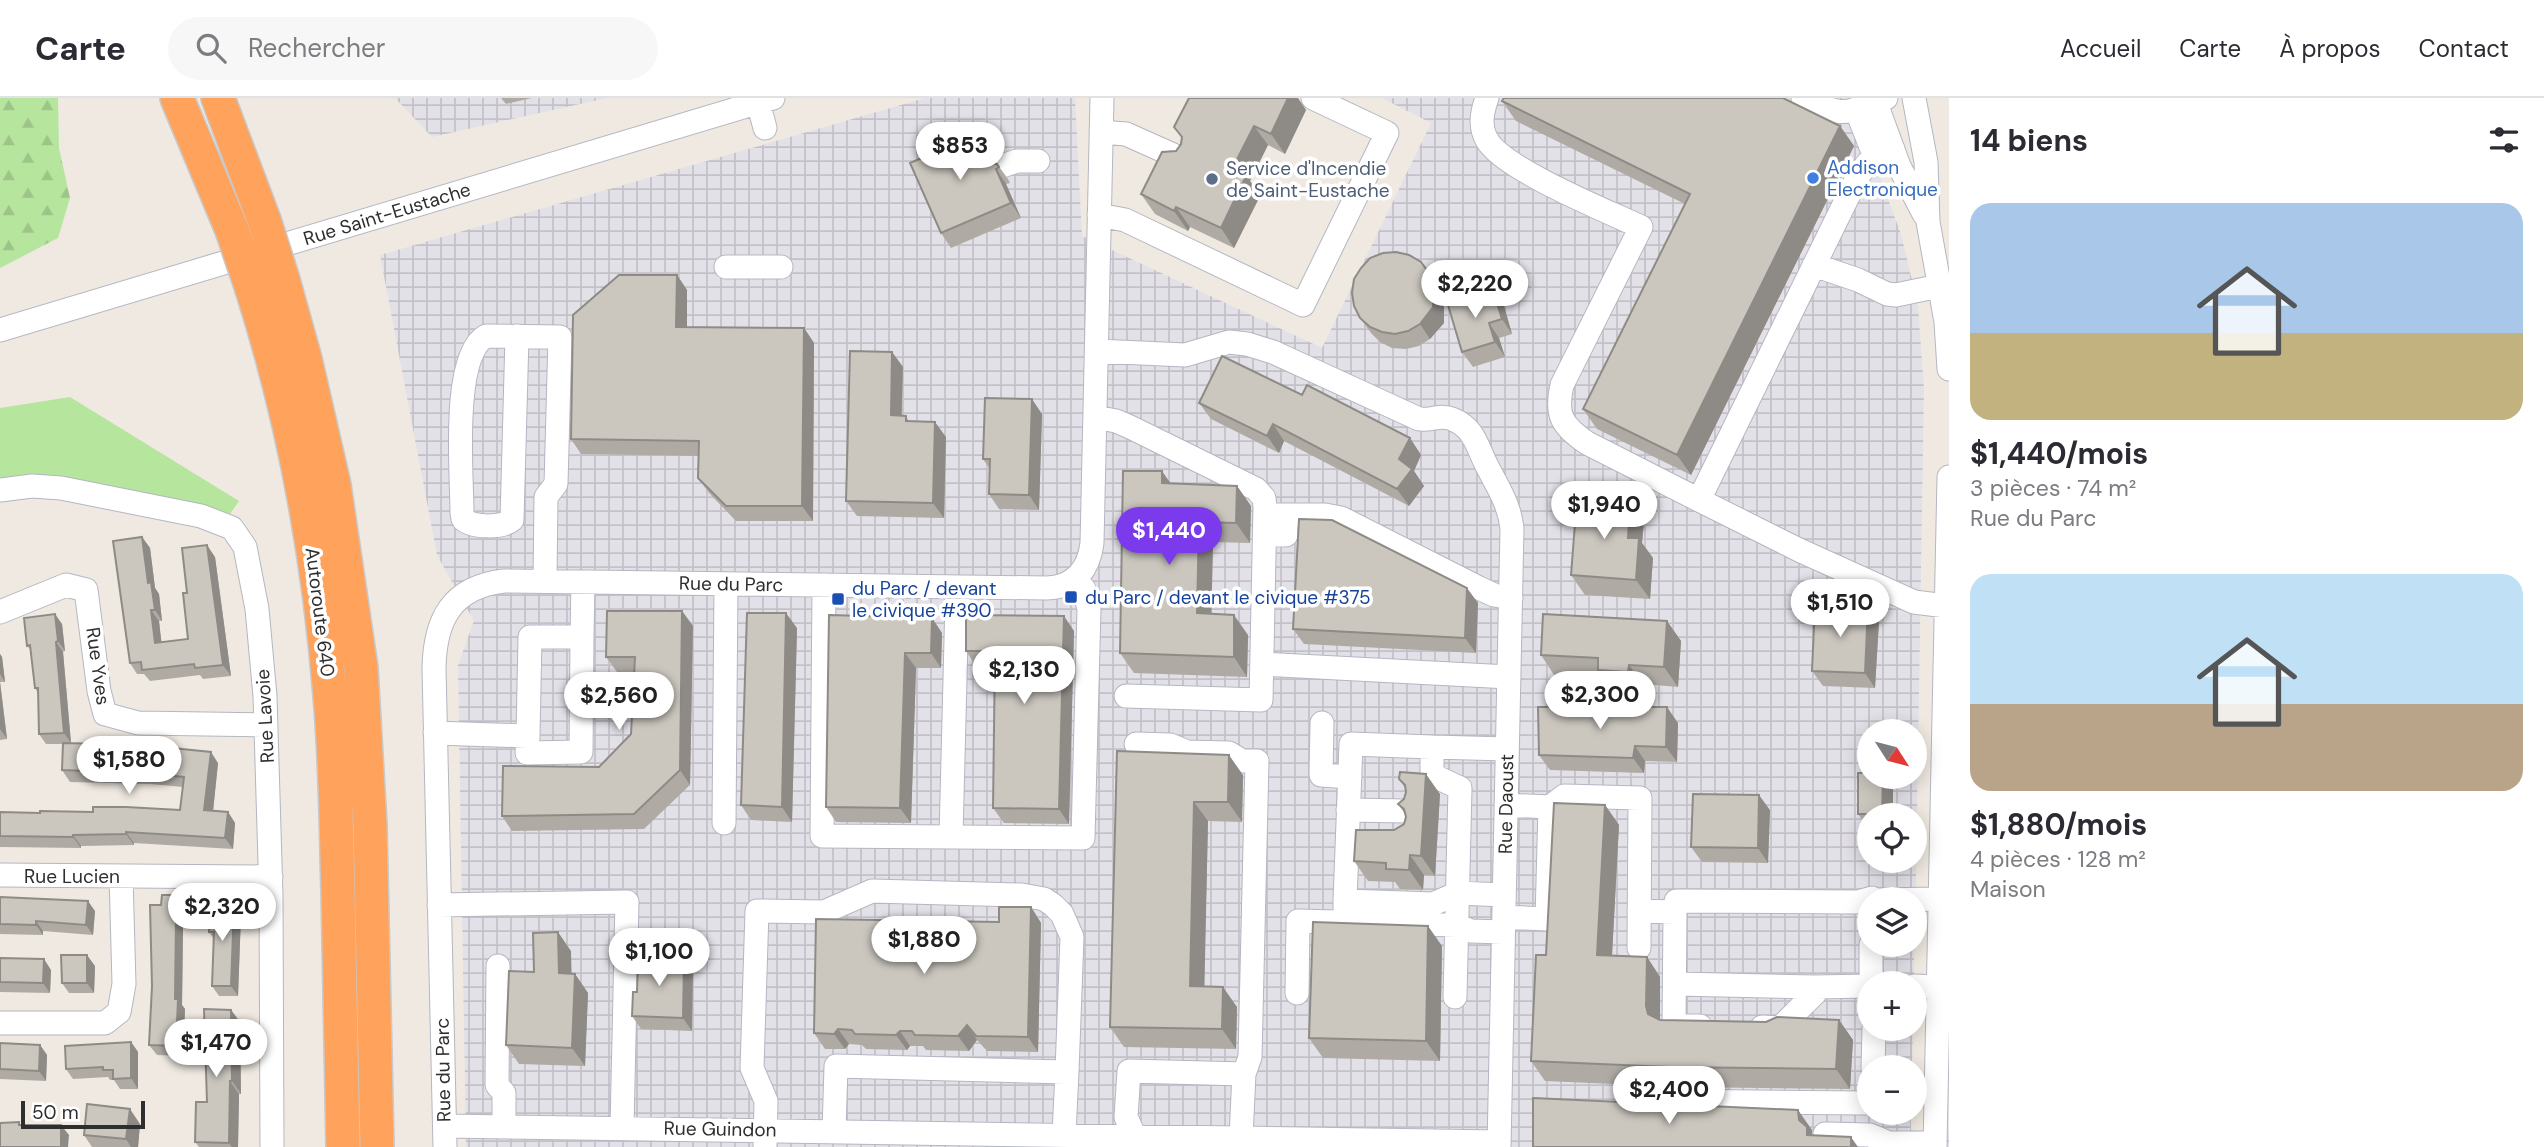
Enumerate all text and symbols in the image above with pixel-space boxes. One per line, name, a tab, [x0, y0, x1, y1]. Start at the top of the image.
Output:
search box	[168, 17, 658, 80]
text: Carte	[35, 27, 126, 70]
icon: search	[192, 29, 230, 67]
text: Rechercher	[248, 31, 385, 65]
text: Accueil	[2060, 33, 2141, 64]
text: Carte	[2179, 33, 2241, 64]
text: À propos	[2279, 33, 2381, 64]
text: Contact	[2419, 33, 2509, 64]
text: 14 biens	[1970, 121, 2088, 160]
icon: filters	[2485, 121, 2523, 159]
pin: $853	[919, 122, 1001, 182]
text: $853	[932, 130, 988, 160]
place label: Addison Electronique	[1827, 155, 1938, 202]
place label: Service d'Incendie de Saint-Eustache	[1226, 156, 1389, 203]
marker: Addison Electronique	[1805, 170, 1821, 186]
marker: Service d'Incendie de Saint-Eustache	[1204, 171, 1220, 187]
street label: Rue Saint-Eustache	[300, 177, 474, 251]
icon: home	[2184, 248, 2310, 374]
pin: $2,220	[1418, 260, 1532, 320]
text: $2,220	[1437, 268, 1513, 298]
text: $1,440/mois	[1970, 434, 2148, 473]
text: 3 pièces · 74 m²	[1970, 473, 2136, 503]
pin: $1,940	[1547, 482, 1661, 541]
text: $1,940	[1567, 489, 1641, 519]
text: Rue du Parc	[1970, 503, 2096, 533]
pin: $1,440	[1112, 508, 1226, 567]
text: $1,440	[1132, 515, 1206, 545]
street label: Autoroute 640	[300, 546, 340, 678]
street label: Rue du Parc	[679, 571, 783, 597]
place label: du Parc / devant le civique #390	[852, 576, 996, 623]
pin: $1,510	[1783, 580, 1897, 639]
place label: du Parc / devant le civique #375	[1085, 585, 1371, 610]
text: $1,510	[1807, 587, 1873, 617]
marker: du Parc / devant le civique #375	[1063, 589, 1079, 605]
marker: du Parc / devant le civique #390	[830, 591, 846, 607]
icon: home	[2184, 619, 2310, 745]
street label: Rue Yves	[80, 626, 116, 706]
pin: $2,130	[967, 646, 1081, 706]
text: $2,130	[988, 654, 1060, 684]
street label: Rue Lavoie	[250, 668, 280, 764]
pin: $2,560	[562, 672, 676, 732]
pin: $2,300	[1543, 672, 1657, 731]
text: $2,300	[1560, 679, 1640, 709]
text: $2,560	[580, 680, 658, 710]
north arrow	[1857, 719, 1927, 789]
map controls	[1857, 719, 1927, 1125]
pin: $1,580	[72, 736, 186, 796]
text: $1,580	[93, 744, 165, 774]
street label: Rue Daoust	[1493, 754, 1519, 854]
button: locate	[1857, 803, 1927, 873]
text: $1,880/mois	[1970, 805, 2147, 844]
text: 4 pièces · 128 m²	[1970, 844, 2146, 874]
street label: Rue Lucien	[24, 864, 120, 889]
text: Maison	[1970, 874, 2046, 904]
pin: $2,320	[165, 884, 279, 943]
button: layers	[1857, 887, 1927, 957]
text: $2,320	[184, 891, 260, 921]
pin: $1,880	[867, 916, 981, 976]
text: $1,880	[887, 924, 961, 954]
pin: $1,100	[602, 928, 716, 988]
text: $1,100	[625, 936, 693, 966]
button: +	[1857, 971, 1927, 1041]
street label: Rue du Parc	[430, 1018, 456, 1122]
pin: $1,470	[159, 1020, 273, 1079]
text: $1,470	[180, 1027, 252, 1057]
button: −	[1857, 1055, 1927, 1125]
pin: $2,400	[1612, 1066, 1726, 1126]
text: $2,400	[1629, 1074, 1709, 1104]
scale bar	[21, 1098, 145, 1130]
text: 50 m	[32, 1100, 79, 1125]
street label: Rue Guindon	[663, 1116, 777, 1142]

